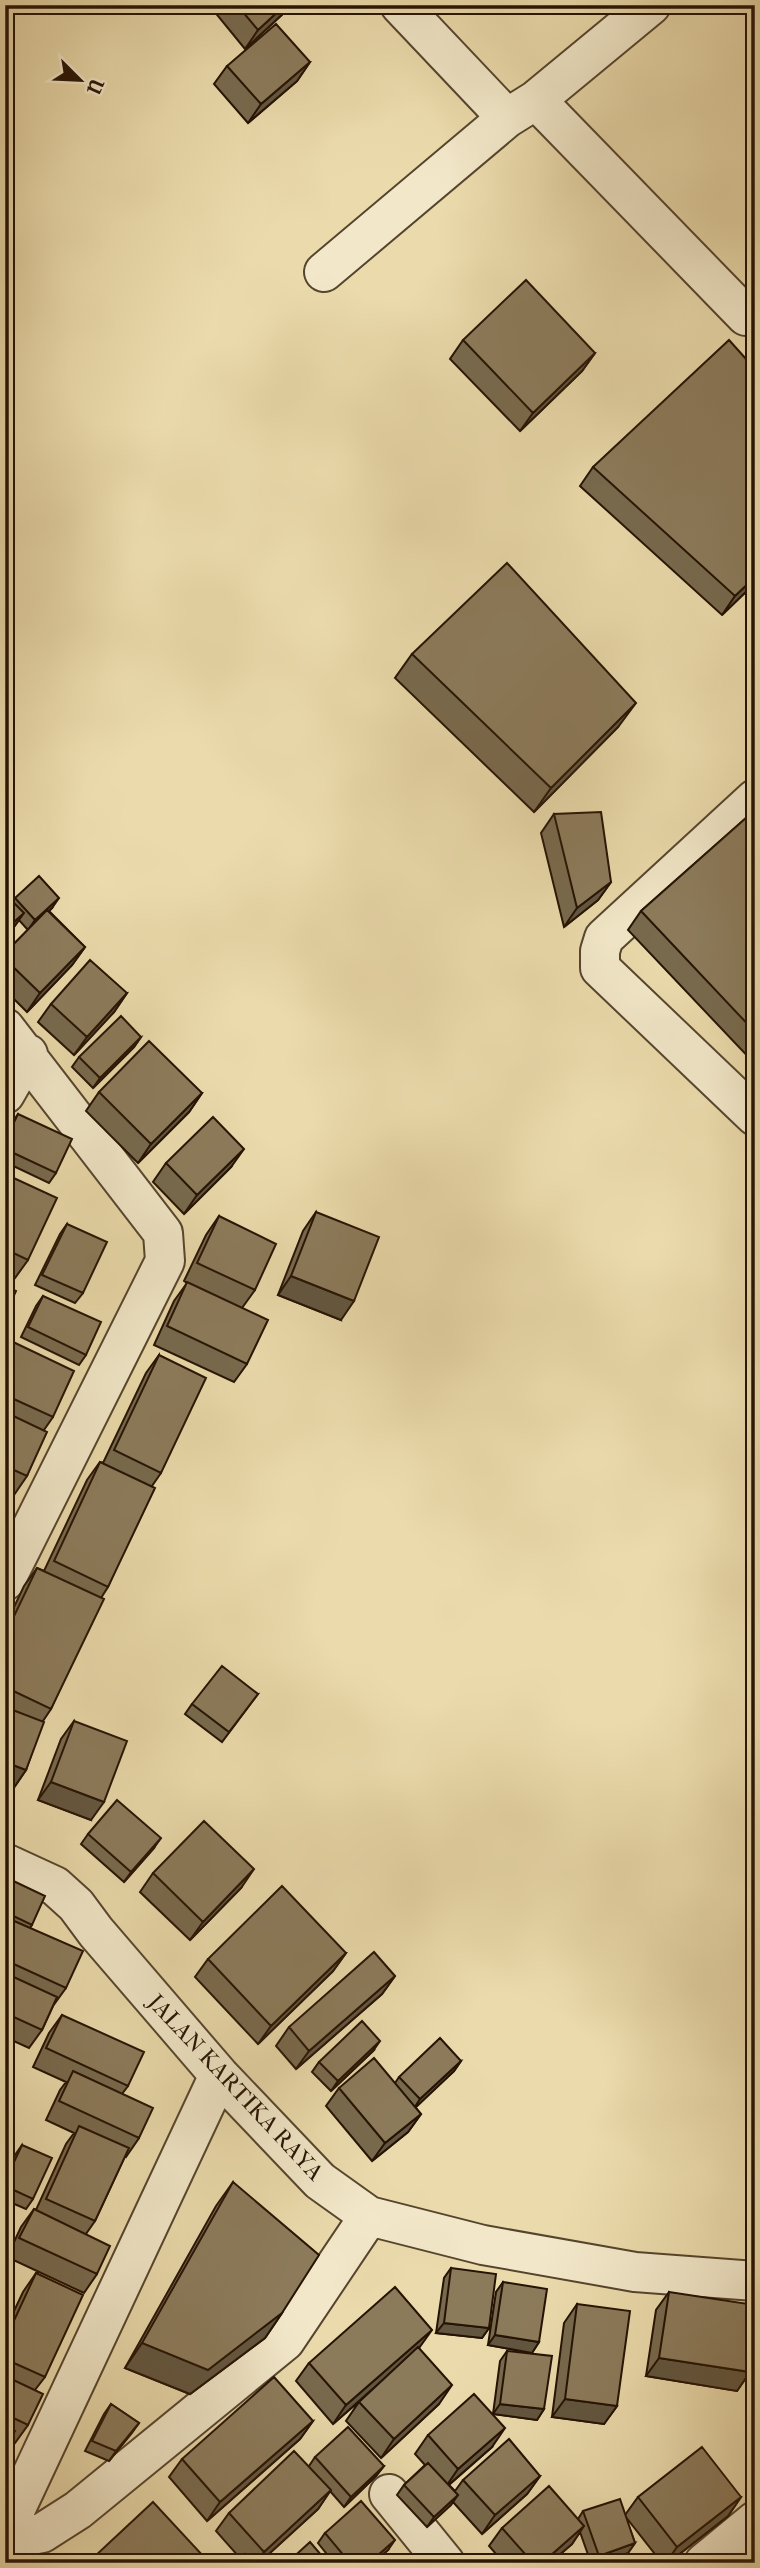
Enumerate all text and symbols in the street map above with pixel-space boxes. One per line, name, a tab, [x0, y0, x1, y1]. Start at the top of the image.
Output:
north arrow	[46, 46, 116, 116]
text: U	[81, 74, 108, 98]
street label: JALAN KARTIKA RAYA	[141, 1987, 330, 2187]

